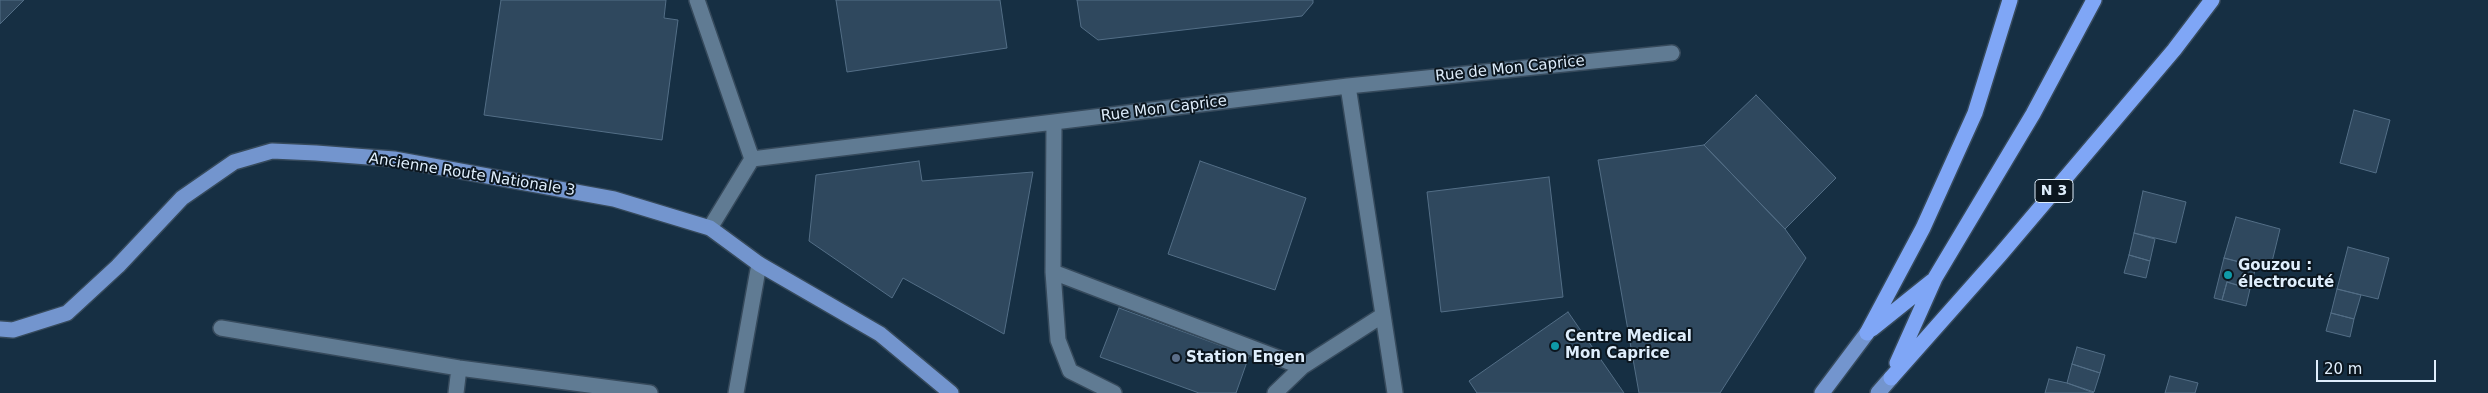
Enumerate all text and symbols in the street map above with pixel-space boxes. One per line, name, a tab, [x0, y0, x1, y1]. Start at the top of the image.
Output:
street label: Rue de Mon Caprice	[1434, 52, 1586, 86]
street label: Rue Mon Caprice	[1100, 92, 1228, 126]
street label: Ancienne Route Nationale 3	[367, 150, 577, 200]
road number: N 3	[2035, 180, 2073, 202]
place label: Gouzou : électrocuté	[2238, 257, 2334, 292]
marker: Gouzou : électrocuté	[2222, 269, 2234, 281]
place label: Centre Medical Mon Caprice	[1565, 328, 1692, 363]
marker: Centre Medical Mon Caprice	[1549, 340, 1561, 352]
place label: Station Engen	[1186, 349, 1305, 367]
scale bar	[2318, 350, 2438, 382]
marker: Station Engen	[1170, 352, 1182, 364]
text: 20 m	[2324, 360, 2362, 378]

